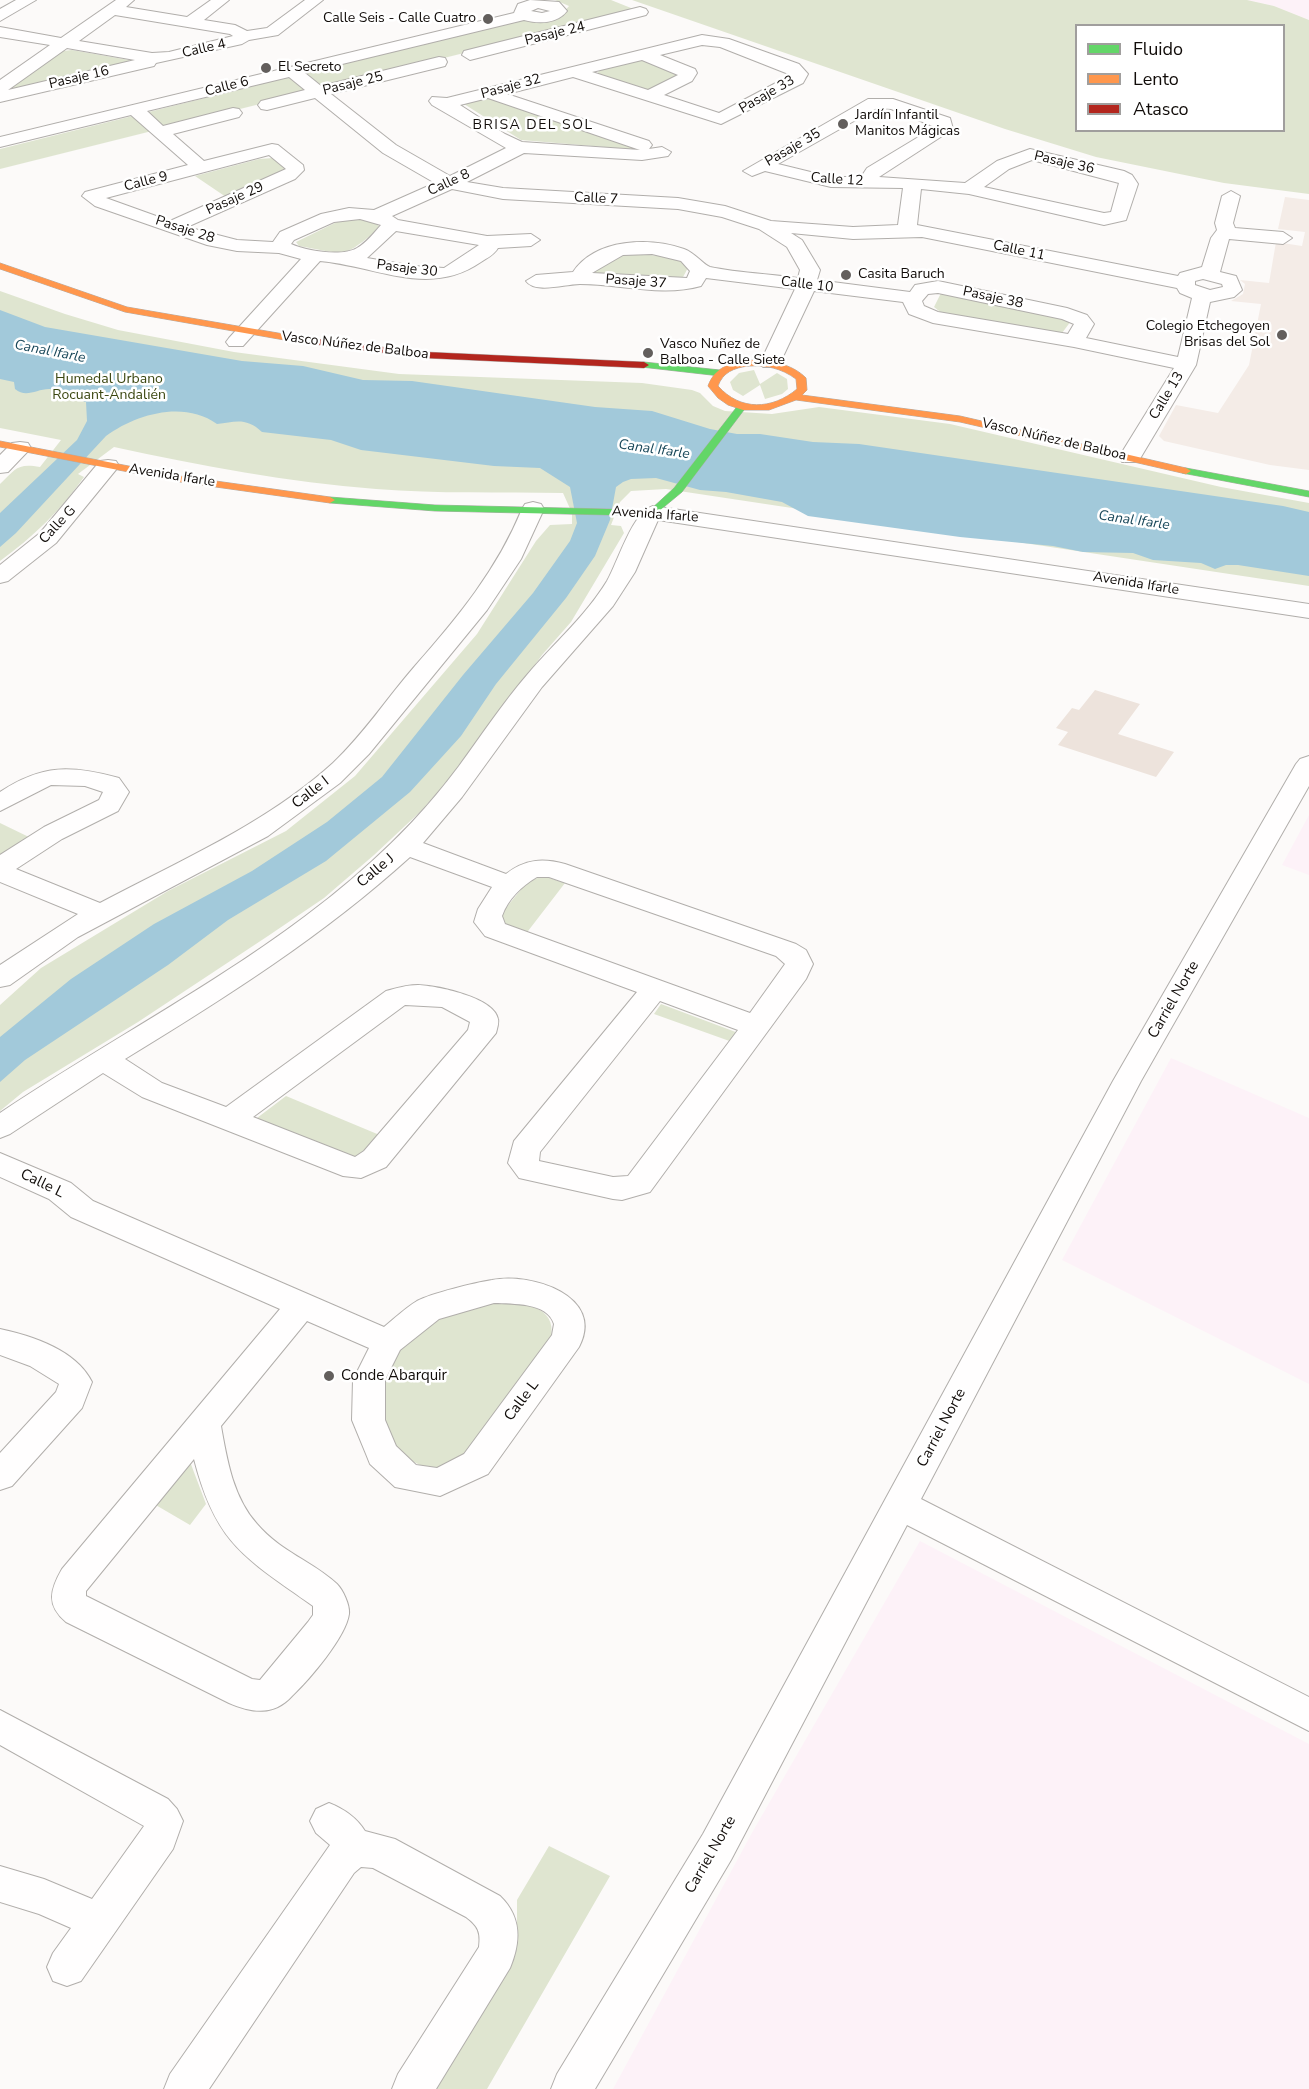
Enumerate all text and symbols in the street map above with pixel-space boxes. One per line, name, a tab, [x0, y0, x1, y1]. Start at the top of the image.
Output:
place label: Calle Seis - Calle Cuatro	[323, 11, 476, 27]
marker: Calle Seis - Calle Cuatro	[481, 12, 495, 26]
street label: Pasaje 24	[523, 18, 587, 50]
legend	[1075, 24, 1285, 132]
street label: Calle 4	[181, 36, 227, 62]
text: Fluido	[1133, 37, 1183, 61]
place label: El Secreto	[278, 60, 341, 76]
marker: El Secreto	[259, 61, 273, 75]
street label: Pasaje 16	[47, 63, 111, 93]
text: Lento	[1133, 67, 1179, 91]
street label: Pasaje 25	[321, 68, 385, 100]
street label: Pasaje 32	[479, 71, 543, 103]
street label: Pasaje 33	[736, 72, 798, 118]
street label: Calle 6	[203, 73, 251, 101]
text: Atasco	[1133, 97, 1189, 121]
place label: Jardín Infantil Manitos Mágicas	[855, 108, 960, 140]
marker: Jardín Infantil Manitos Mágicas	[836, 117, 850, 131]
district label: BRISA DEL SOL	[472, 118, 594, 134]
street label: Pasaje 35	[762, 125, 824, 171]
street label: Pasaje 36	[1032, 148, 1096, 178]
street label: Calle 8	[425, 166, 473, 200]
street label: Calle 9	[122, 168, 170, 196]
street label: Calle 12	[810, 170, 864, 190]
street label: Pasaje 29	[204, 179, 266, 219]
street label: Calle 7	[573, 189, 619, 209]
street label: Pasaje 28	[153, 213, 217, 247]
street label: Calle 11	[991, 237, 1047, 265]
street label: Pasaje 30	[376, 257, 438, 281]
place label: Casita Baruch	[858, 267, 945, 283]
marker: Casita Baruch	[839, 268, 853, 282]
street label: Pasaje 37	[605, 271, 667, 293]
street label: Calle 10	[780, 273, 834, 297]
street label: Pasaje 38	[961, 283, 1025, 313]
place label: Colegio Etchegoyen Brisas del Sol	[1146, 319, 1270, 352]
marker: Colegio Etchegoyen Brisas del Sol	[1275, 328, 1289, 342]
street label: Vasco Núñez de Balboa	[281, 329, 429, 363]
water label: Canal Ifarle	[13, 337, 87, 367]
place label: Vasco Nuñez de Balboa - Calle Siete	[660, 337, 785, 370]
marker: Vasco Nuñez de Balboa - Calle Siete	[641, 346, 655, 360]
street label: Calle 13	[1146, 369, 1188, 423]
park label: Humedal Urbano Rocuant-Andalién	[52, 372, 166, 404]
street label: Vasco Núñez de Balboa	[980, 415, 1128, 465]
water label: Canal Ifarle	[617, 437, 691, 463]
street label: Avenida Ifarle	[128, 461, 216, 491]
street label: Calle G	[36, 502, 80, 548]
street label: Avenida Ifarle	[611, 504, 699, 526]
water label: Canal Ifarle	[1097, 508, 1171, 534]
street label: Avenida Ifarle	[1092, 569, 1180, 599]
street label: Calle I	[289, 773, 333, 813]
street label: Calle J	[354, 850, 398, 892]
street label: Carriel Norte	[1145, 958, 1203, 1042]
street label: Calle L	[17, 1166, 67, 1202]
place label: Conde Abarquir	[341, 1367, 447, 1385]
marker: Conde Abarquir	[322, 1369, 336, 1383]
street label: Calle L	[501, 1377, 543, 1425]
street label: Carriel Norte	[914, 1386, 970, 1470]
street label: Carriel Norte	[682, 1813, 740, 1897]

